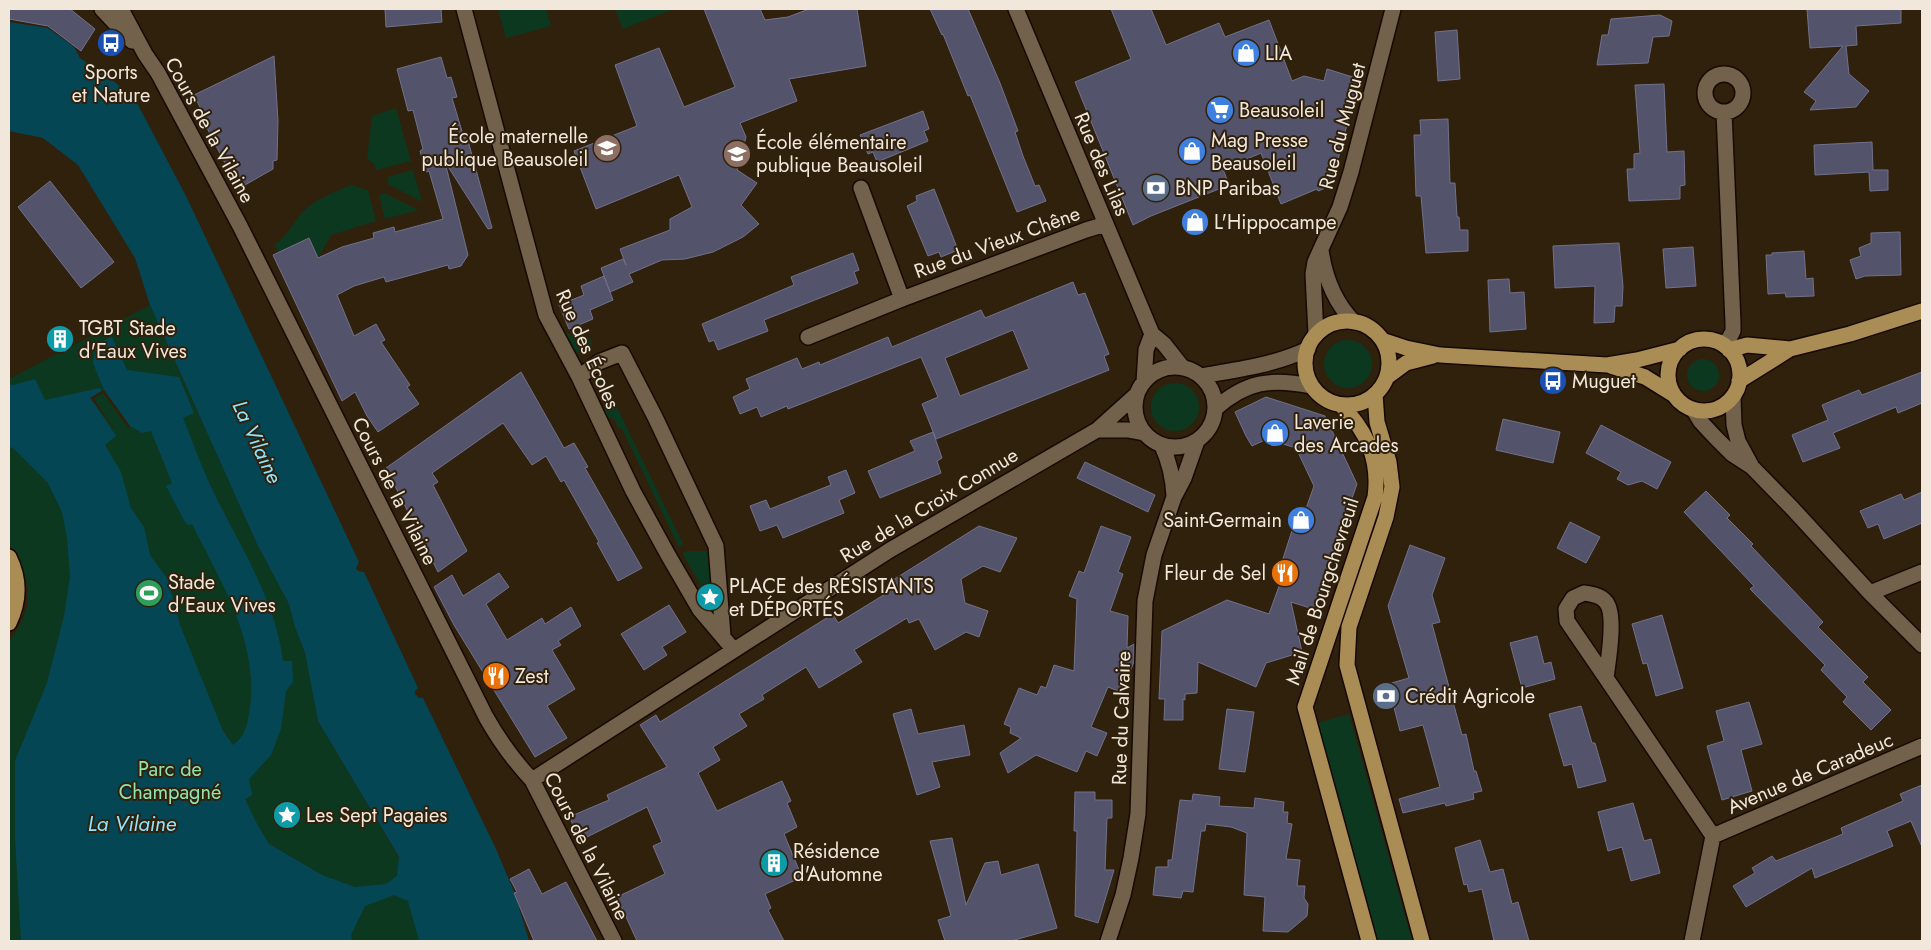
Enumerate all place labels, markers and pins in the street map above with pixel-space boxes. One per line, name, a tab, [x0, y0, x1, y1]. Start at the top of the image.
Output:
bus stop icon: Sports et Nature	[96, 28, 126, 58]
shop icon: LIA	[1231, 38, 1261, 68]
place label: LIA	[1265, 39, 1293, 68]
place label: Sports et Nature	[72, 58, 150, 110]
supermarket icon: Beausoleil	[1205, 95, 1235, 125]
place label: Beausoleil	[1239, 96, 1324, 125]
place label: École maternelle publique Beausoleil	[421, 122, 588, 174]
place label: Mag Presse Beausoleil	[1211, 126, 1308, 178]
place label: École élémentaire publique Beausoleil	[756, 128, 923, 180]
school or university icon: École maternelle publique Beausoleil	[592, 133, 622, 163]
shop icon: Mag Presse Beausoleil	[1177, 136, 1207, 166]
school or university icon: École élémentaire publique Beausoleil	[722, 139, 752, 169]
bank icon: BNP Paribas	[1141, 173, 1171, 203]
place label: BNP Paribas	[1175, 174, 1280, 203]
shop icon: L'Hippocampe	[1180, 207, 1210, 237]
place label: L'Hippocampe	[1214, 208, 1337, 237]
place label: TGBT Stade d'Eaux Vives	[79, 314, 187, 366]
building icon: TGBT Stade d'Eaux Vives	[45, 324, 75, 354]
bus stop icon: Muguet	[1538, 366, 1568, 396]
place label: Muguet	[1572, 367, 1636, 396]
place label: Laverie des Arcades	[1294, 408, 1398, 460]
shop icon: Laverie des Arcades	[1260, 418, 1290, 448]
shop icon: Saint-Germain	[1286, 505, 1316, 535]
place label: Saint-Germain	[1163, 506, 1282, 535]
restaurant icon: Fleur de Sel	[1270, 558, 1300, 588]
place label: Fleur de Sel	[1164, 559, 1266, 588]
place label: Stade d'Eaux Vives	[168, 568, 276, 620]
place label: PLACE des RÉSISTANTS et DÉPORTÉS	[729, 572, 934, 624]
sports icon: Stade d'Eaux Vives	[134, 578, 164, 608]
place icon: PLACE des RÉSISTANTS et DÉPORTÉS	[695, 582, 725, 612]
restaurant icon: Zest	[481, 661, 511, 691]
place label: Zest	[515, 662, 549, 691]
bank icon: Crédit Agricole	[1371, 681, 1401, 711]
place label: Crédit Agricole	[1405, 682, 1535, 711]
place icon: Les Sept Pagaies	[272, 800, 302, 830]
place label: Les Sept Pagaies	[306, 801, 447, 830]
place label: Résidence d'Automne	[793, 837, 883, 889]
building icon: Résidence d'Automne	[759, 848, 789, 878]

